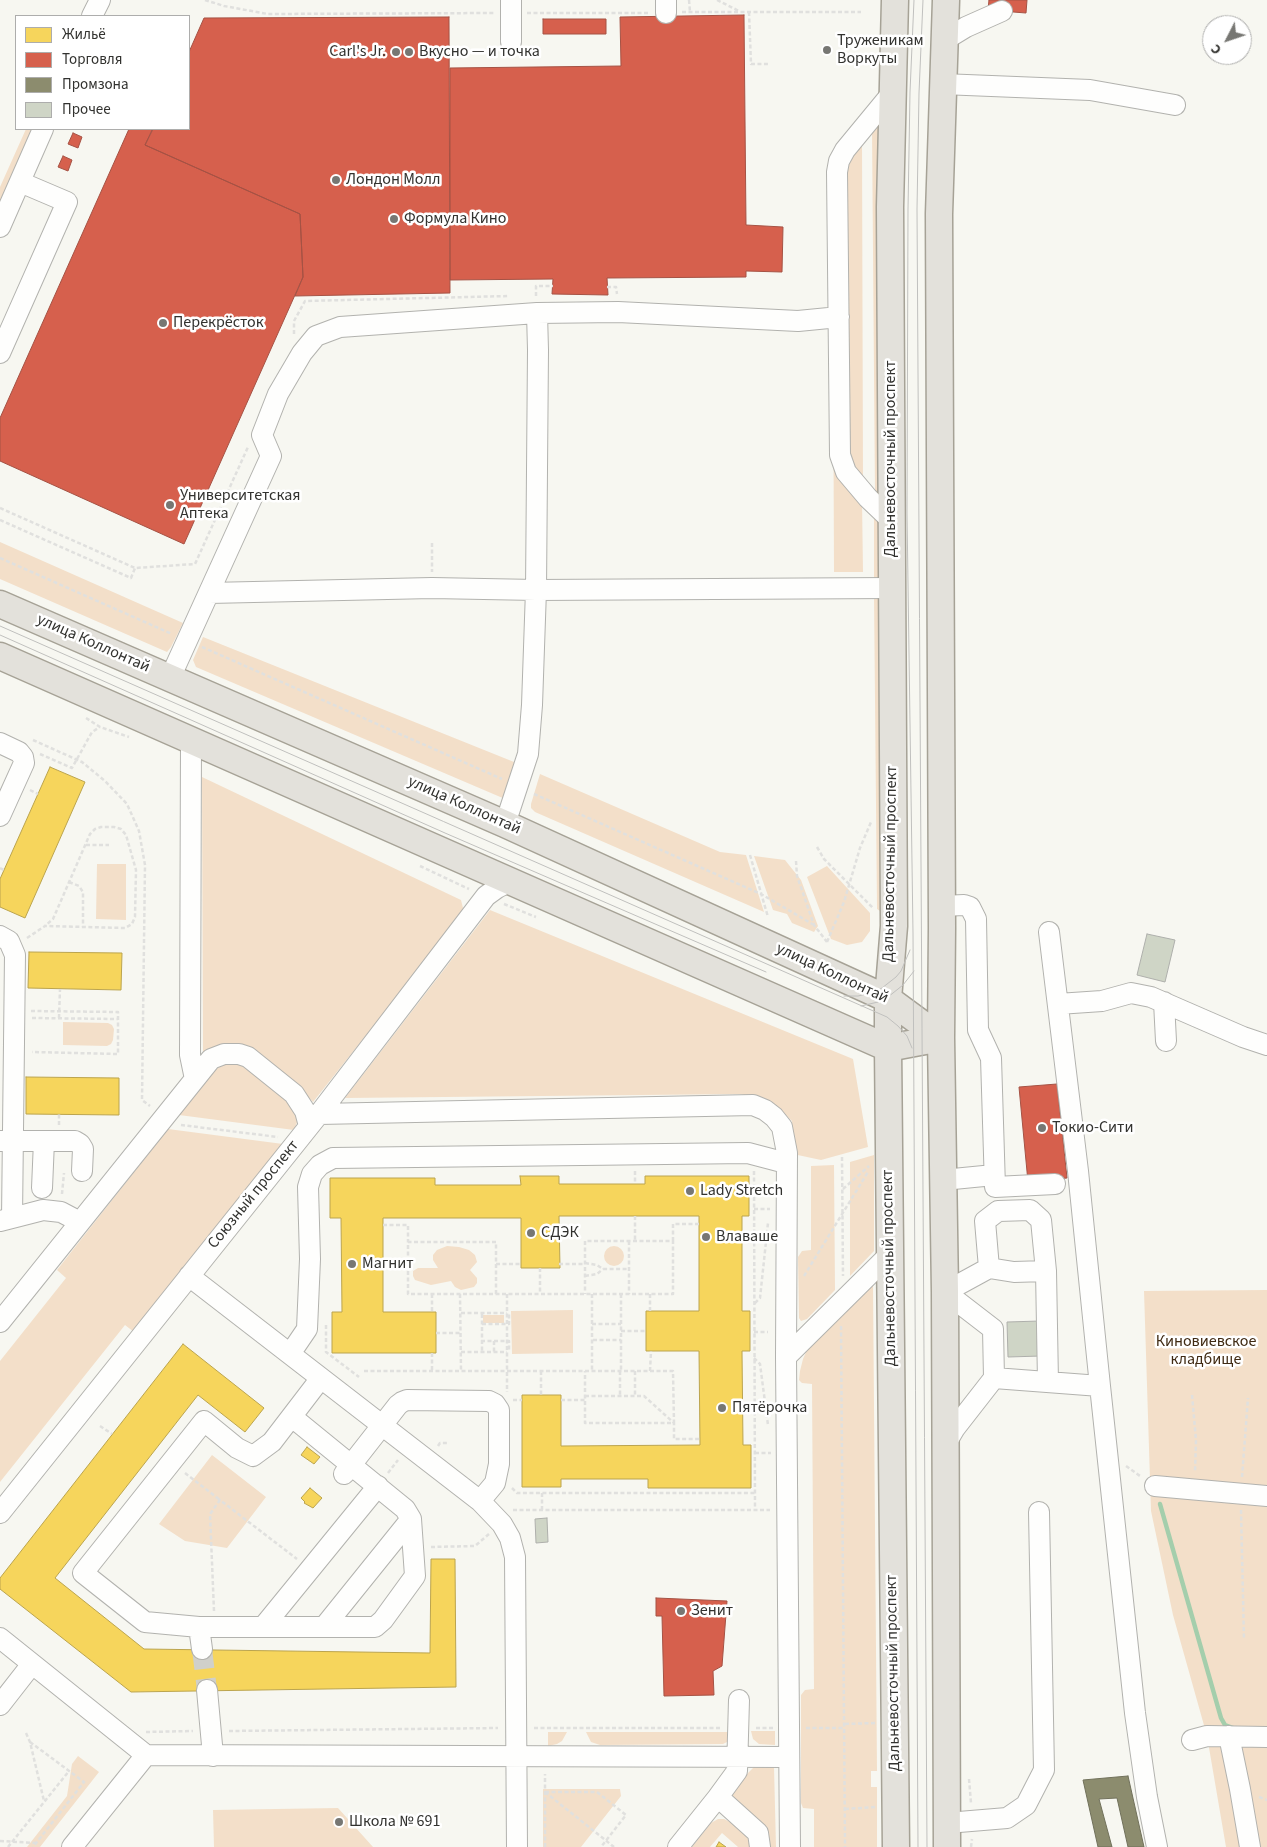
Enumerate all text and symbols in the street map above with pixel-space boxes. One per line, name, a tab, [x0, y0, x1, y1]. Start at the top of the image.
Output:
legend	[15, 15, 190, 130]
north arrow	[1202, 15, 1252, 65]
text: Жильё	[62, 24, 106, 45]
place label: Труженикам Воркуты	[837, 31, 924, 69]
text: С	[1206, 40, 1227, 59]
place label: Carl's Jr.	[329, 42, 386, 62]
place label: Вкусно — и точка	[419, 42, 540, 62]
marker: Труженикам Воркуты	[821, 44, 833, 56]
marker: Carl's Jr.	[390, 46, 402, 58]
marker: Вкусно — и точка	[403, 46, 415, 58]
text: Торговля	[62, 49, 122, 70]
text: Промзона	[62, 74, 129, 95]
text: Прочее	[62, 99, 111, 120]
place label: Лондон Молл	[346, 170, 440, 190]
marker: Лондон Молл	[330, 174, 342, 186]
place label: Формула Кино	[404, 209, 506, 229]
marker: Формула Кино	[388, 213, 400, 225]
place label: Перекрёсток	[173, 313, 264, 333]
marker: Перекрёсток	[157, 317, 169, 329]
street label: Дальневосточный проспект	[881, 360, 901, 558]
place label: Университетская Аптека	[180, 486, 300, 524]
marker: Университетская Аптека	[164, 499, 176, 511]
street label: улица Коллонтай	[33, 610, 153, 678]
street label: Дальневосточный проспект	[880, 765, 902, 963]
street label: улица Коллонтай	[404, 772, 524, 840]
street label: улица Коллонтай	[773, 940, 891, 1008]
place label: Токио-Сити	[1052, 1118, 1133, 1138]
marker: Токио-Сити	[1036, 1122, 1048, 1134]
street label: Союзный проспект	[204, 1137, 304, 1253]
street label: Дальневосточный проспект	[879, 1169, 901, 1367]
place label: Lady Stretch	[700, 1181, 783, 1201]
marker: Lady Stretch	[684, 1185, 696, 1197]
place label: СДЭК	[541, 1223, 579, 1243]
marker: СДЭК	[525, 1227, 537, 1239]
place label: Влаваше	[716, 1227, 778, 1247]
marker: Влаваше	[700, 1231, 712, 1243]
place label: Магнит	[362, 1254, 414, 1274]
marker: Магнит	[346, 1258, 358, 1270]
park label: Киновиевское кладбище	[1156, 1332, 1256, 1370]
place label: Пятёрочка	[732, 1398, 807, 1418]
marker: Пятёрочка	[716, 1402, 728, 1414]
street label: Дальневосточный проспект	[883, 1574, 905, 1772]
place label: Зенит	[691, 1601, 733, 1621]
marker: Зенит	[675, 1605, 687, 1617]
place label: Школа № 691	[349, 1812, 440, 1832]
marker: Школа № 691	[333, 1816, 345, 1828]

